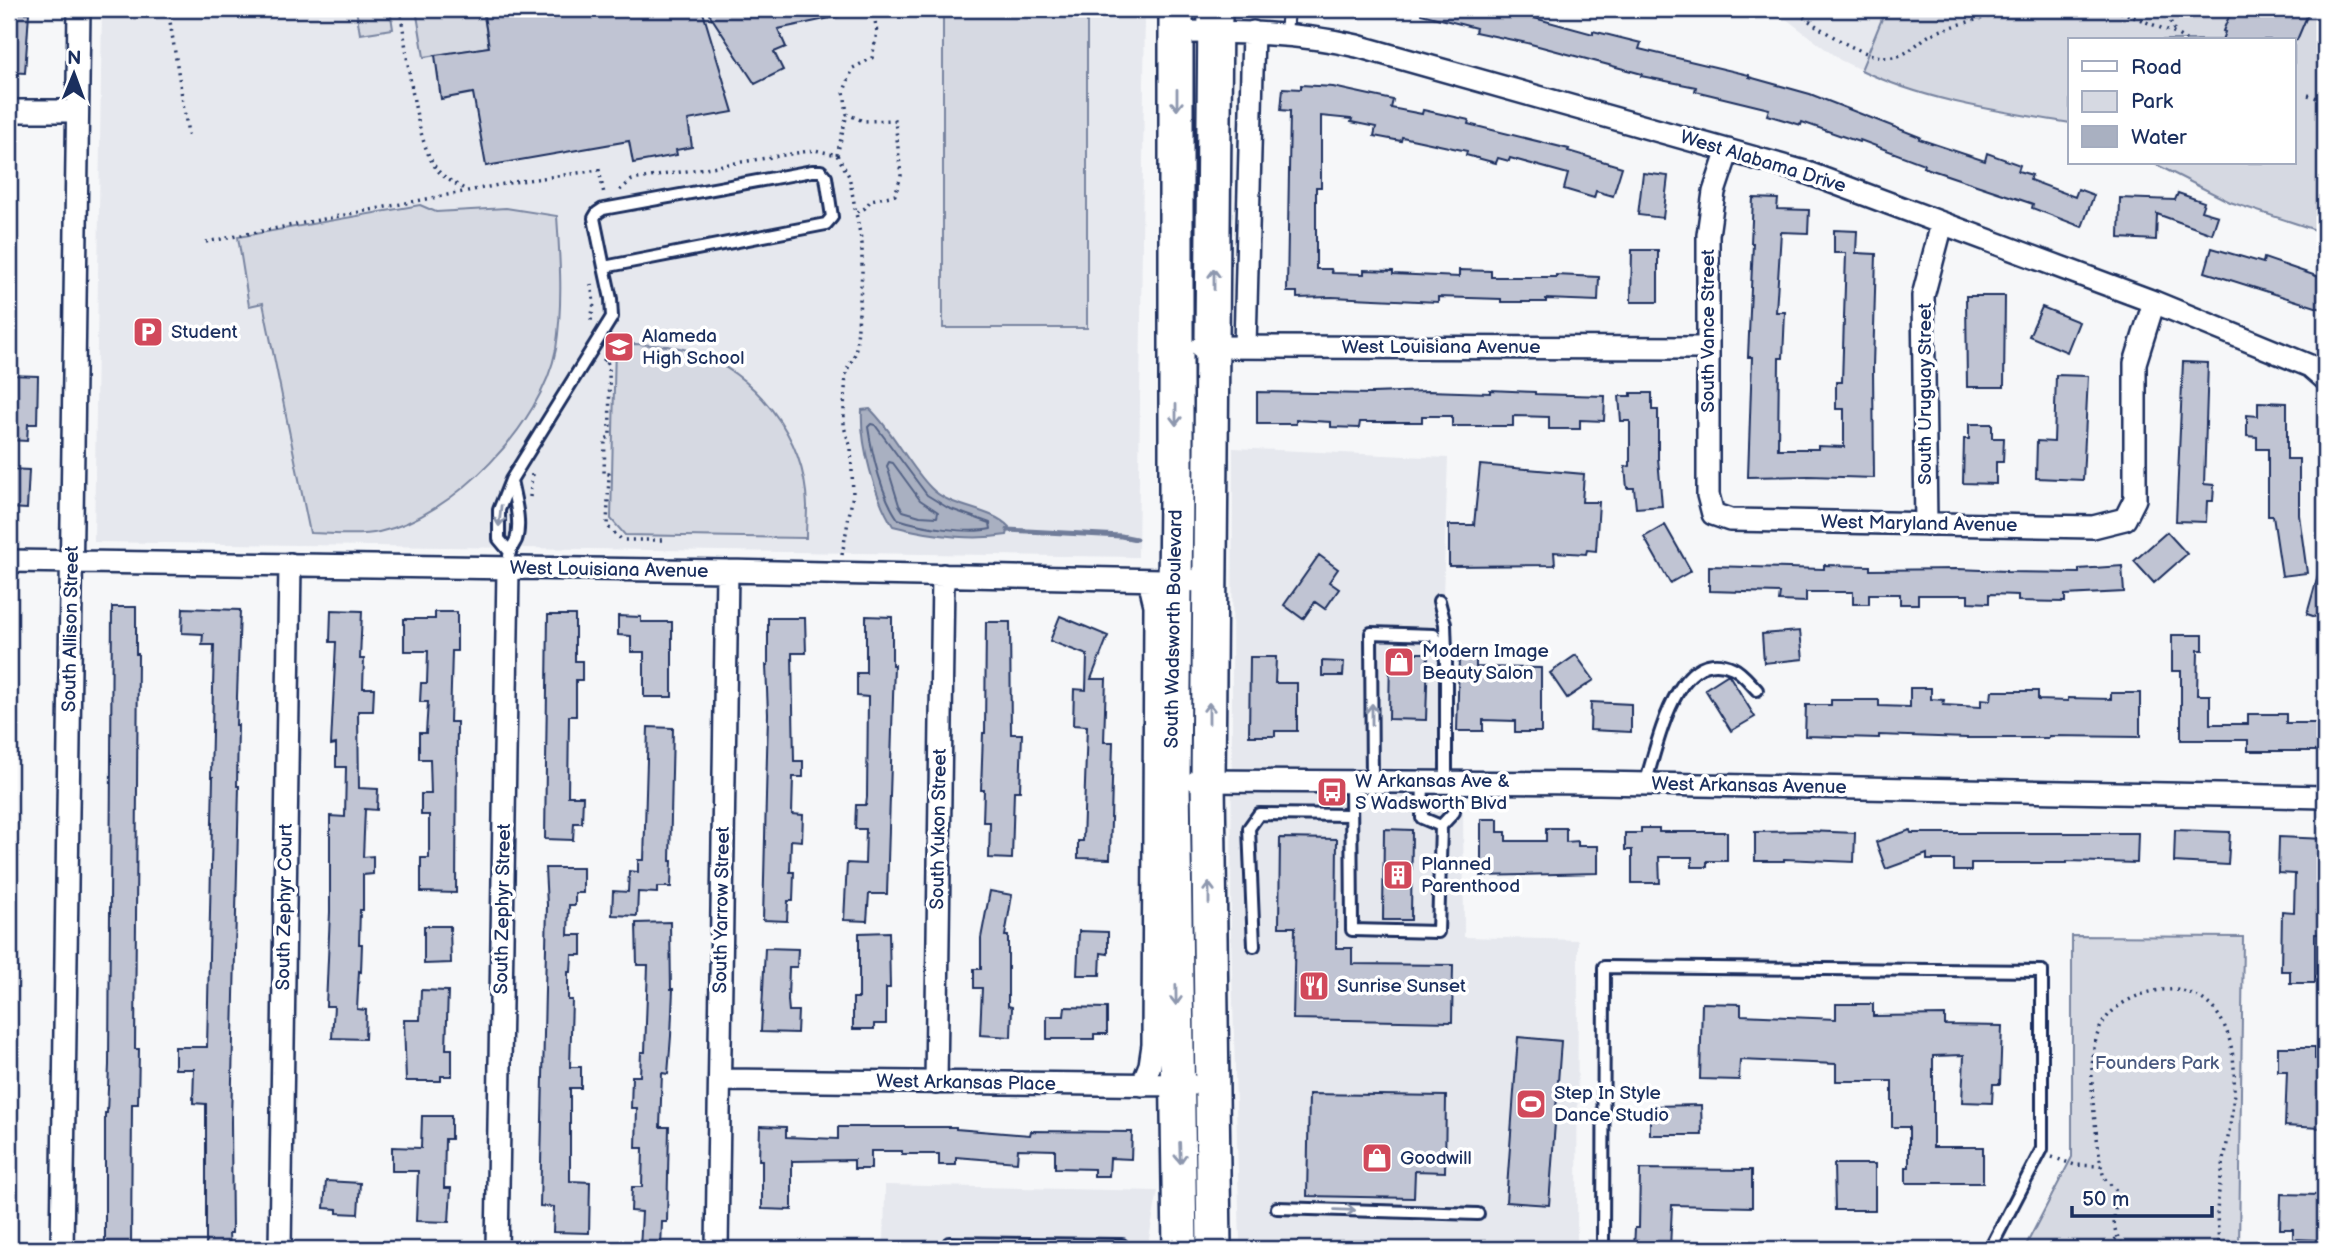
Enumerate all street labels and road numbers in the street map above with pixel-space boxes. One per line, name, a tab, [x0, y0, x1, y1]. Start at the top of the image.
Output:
street label: West Alabama Drive	[1677, 126, 1849, 198]
street label: South Vance Street	[1697, 249, 1720, 413]
street label: South Uruguay Street	[1914, 303, 1937, 485]
street label: West Louisiana Avenue	[1342, 336, 1540, 359]
street label: South Wadsworth Boulevard	[1160, 509, 1188, 749]
street label: West Maryland Avenue	[1820, 511, 2018, 537]
street label: South Allison Street	[58, 545, 84, 712]
street label: West Louisiana Avenue	[509, 557, 709, 583]
street label: South Yukon Street	[926, 748, 952, 910]
street label: West Arkansas Avenue	[1651, 773, 1847, 799]
street label: South Zephyr Court	[272, 823, 298, 991]
street label: South Zephyr Street	[490, 823, 516, 995]
street label: South Yarrow Street	[709, 826, 735, 994]
street label: West Arkansas Place	[876, 1070, 1056, 1096]

